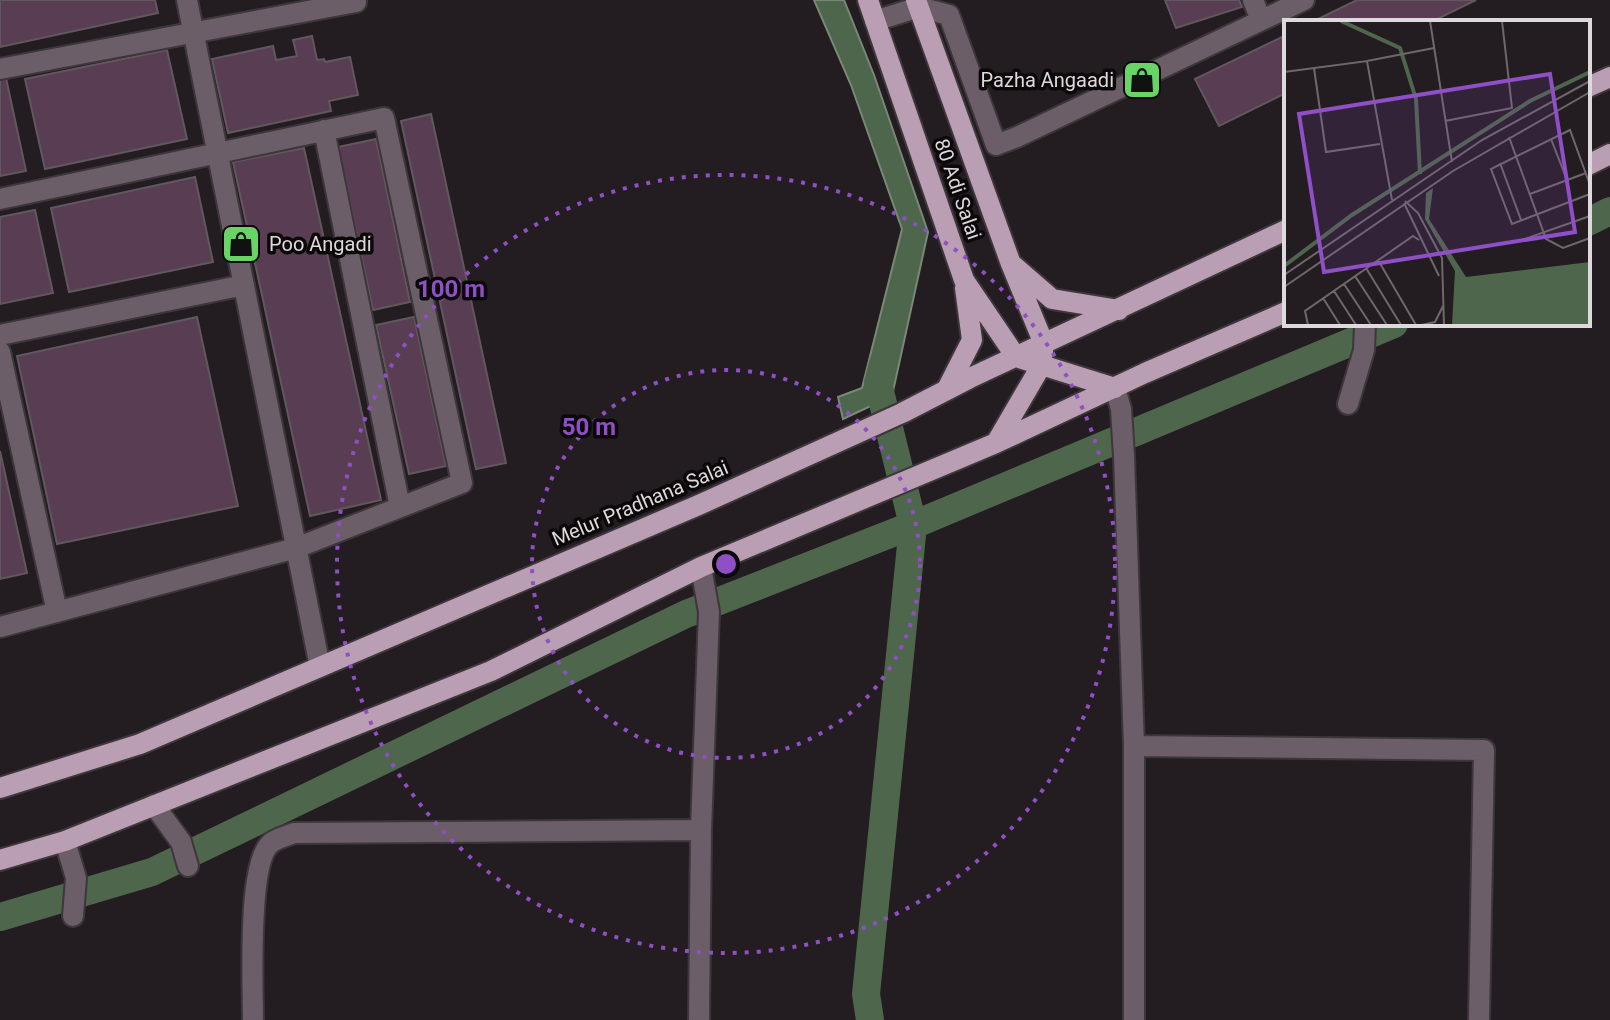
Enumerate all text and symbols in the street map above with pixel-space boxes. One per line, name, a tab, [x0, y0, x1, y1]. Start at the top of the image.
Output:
inset map	[1284, 20, 1590, 326]
shop icon: Pazha Angaadi	[1121, 59, 1163, 101]
place label: Pazha Angaadi	[981, 68, 1114, 92]
street label: 80 Adi Salai	[930, 135, 986, 243]
shop icon: Poo Angadi	[220, 223, 262, 265]
place label: Poo Angadi	[269, 232, 372, 256]
text: 100 m	[417, 275, 485, 303]
text: 50 m	[562, 413, 616, 441]
street label: Melur Pradhana Salai	[548, 455, 732, 551]
centre of rings	[712, 550, 740, 578]

